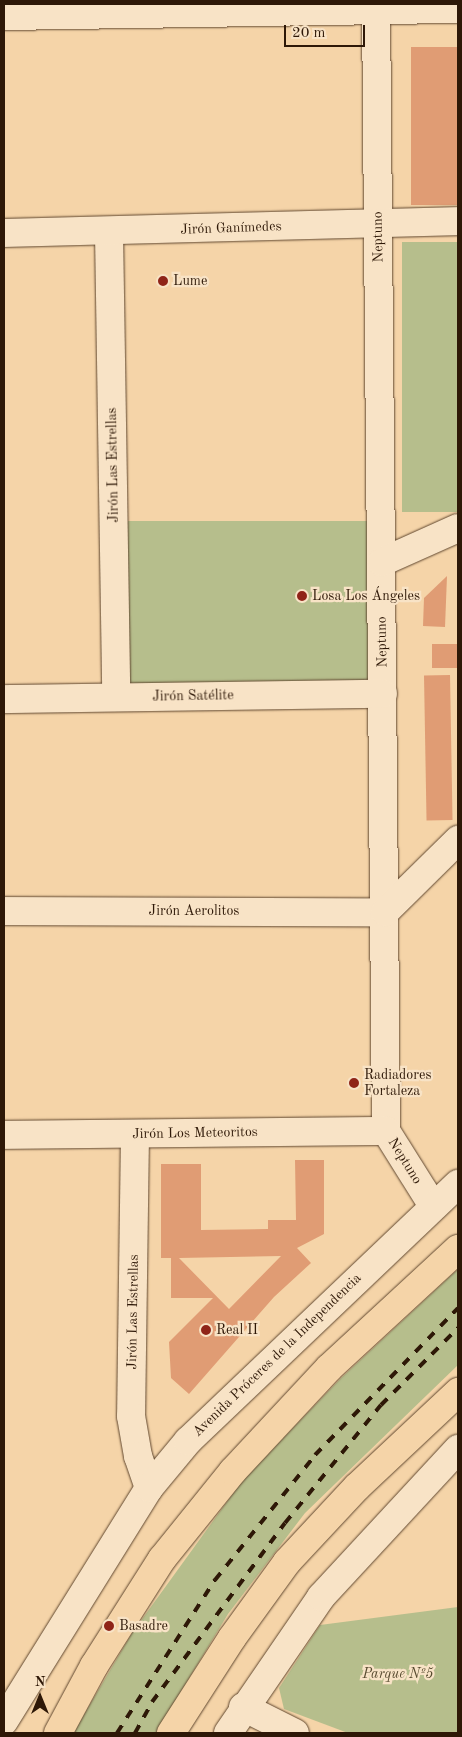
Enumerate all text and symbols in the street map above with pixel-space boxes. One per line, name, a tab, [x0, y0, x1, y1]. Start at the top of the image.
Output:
scale bar	[287, 15, 368, 47]
text: 20 m	[292, 26, 326, 41]
street label: Neptuno	[369, 211, 387, 263]
street label: Jirón Ganímedes	[180, 218, 282, 238]
place label: Lume	[173, 273, 207, 289]
marker: Lume	[157, 275, 169, 287]
street label: Jirón Las Estrellas	[104, 407, 122, 523]
place label: Losa Los Ángeles	[312, 588, 420, 604]
marker: Losa Los Ángeles	[296, 590, 308, 602]
street label: Neptuno	[373, 616, 391, 668]
street label: Jirón Satélite	[152, 687, 234, 705]
street label: Jirón Aerolitos	[149, 903, 239, 919]
place label: Radiadores Fortaleza	[364, 1067, 431, 1100]
marker: Radiadores Fortaleza	[348, 1077, 360, 1089]
street label: Jirón Los Meteoritos	[132, 1124, 258, 1142]
street label: Neptuno	[384, 1135, 426, 1187]
street label: Jirón Las Estrellas	[124, 1254, 142, 1370]
street label: Avenida Próceres de la Independencia	[189, 1270, 365, 1440]
place label: Real II	[216, 1322, 258, 1338]
marker: Real II	[200, 1324, 212, 1336]
place label: Basadre	[119, 1618, 168, 1634]
marker: Basadre	[103, 1620, 115, 1632]
park label: Parque Nº5	[363, 1666, 433, 1682]
north arrow	[15, 1672, 65, 1722]
text: N	[35, 1675, 45, 1689]

